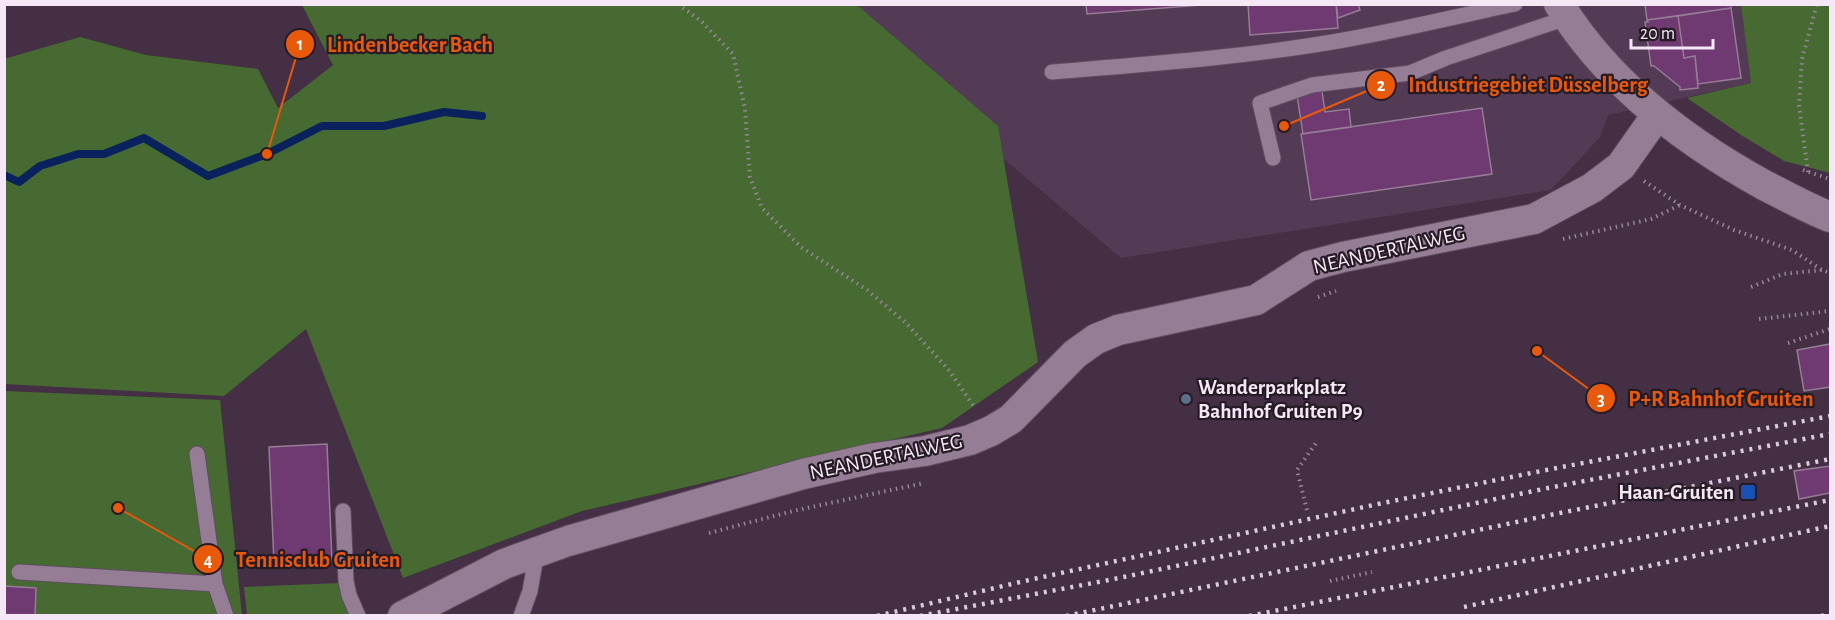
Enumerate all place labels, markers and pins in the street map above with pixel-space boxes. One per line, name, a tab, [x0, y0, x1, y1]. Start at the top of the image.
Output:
callout: Lindenbecker Bach	[285, 24, 505, 64]
callout: Industriegebiet Düsselberg	[1366, 65, 1659, 105]
place label: Wanderparkplatz Bahnhof Gruiten P9	[1198, 377, 1363, 422]
callout: P+R Bahnhof Gruiten	[1586, 378, 1825, 418]
marker: Wanderparkplatz Bahnhof Gruiten P9	[1179, 392, 1193, 406]
place label: Haan-Gruiten	[1618, 482, 1734, 503]
marker: Haan-Gruiten	[1739, 483, 1757, 501]
callout: Tennisclub Gruiten	[193, 539, 412, 579]

